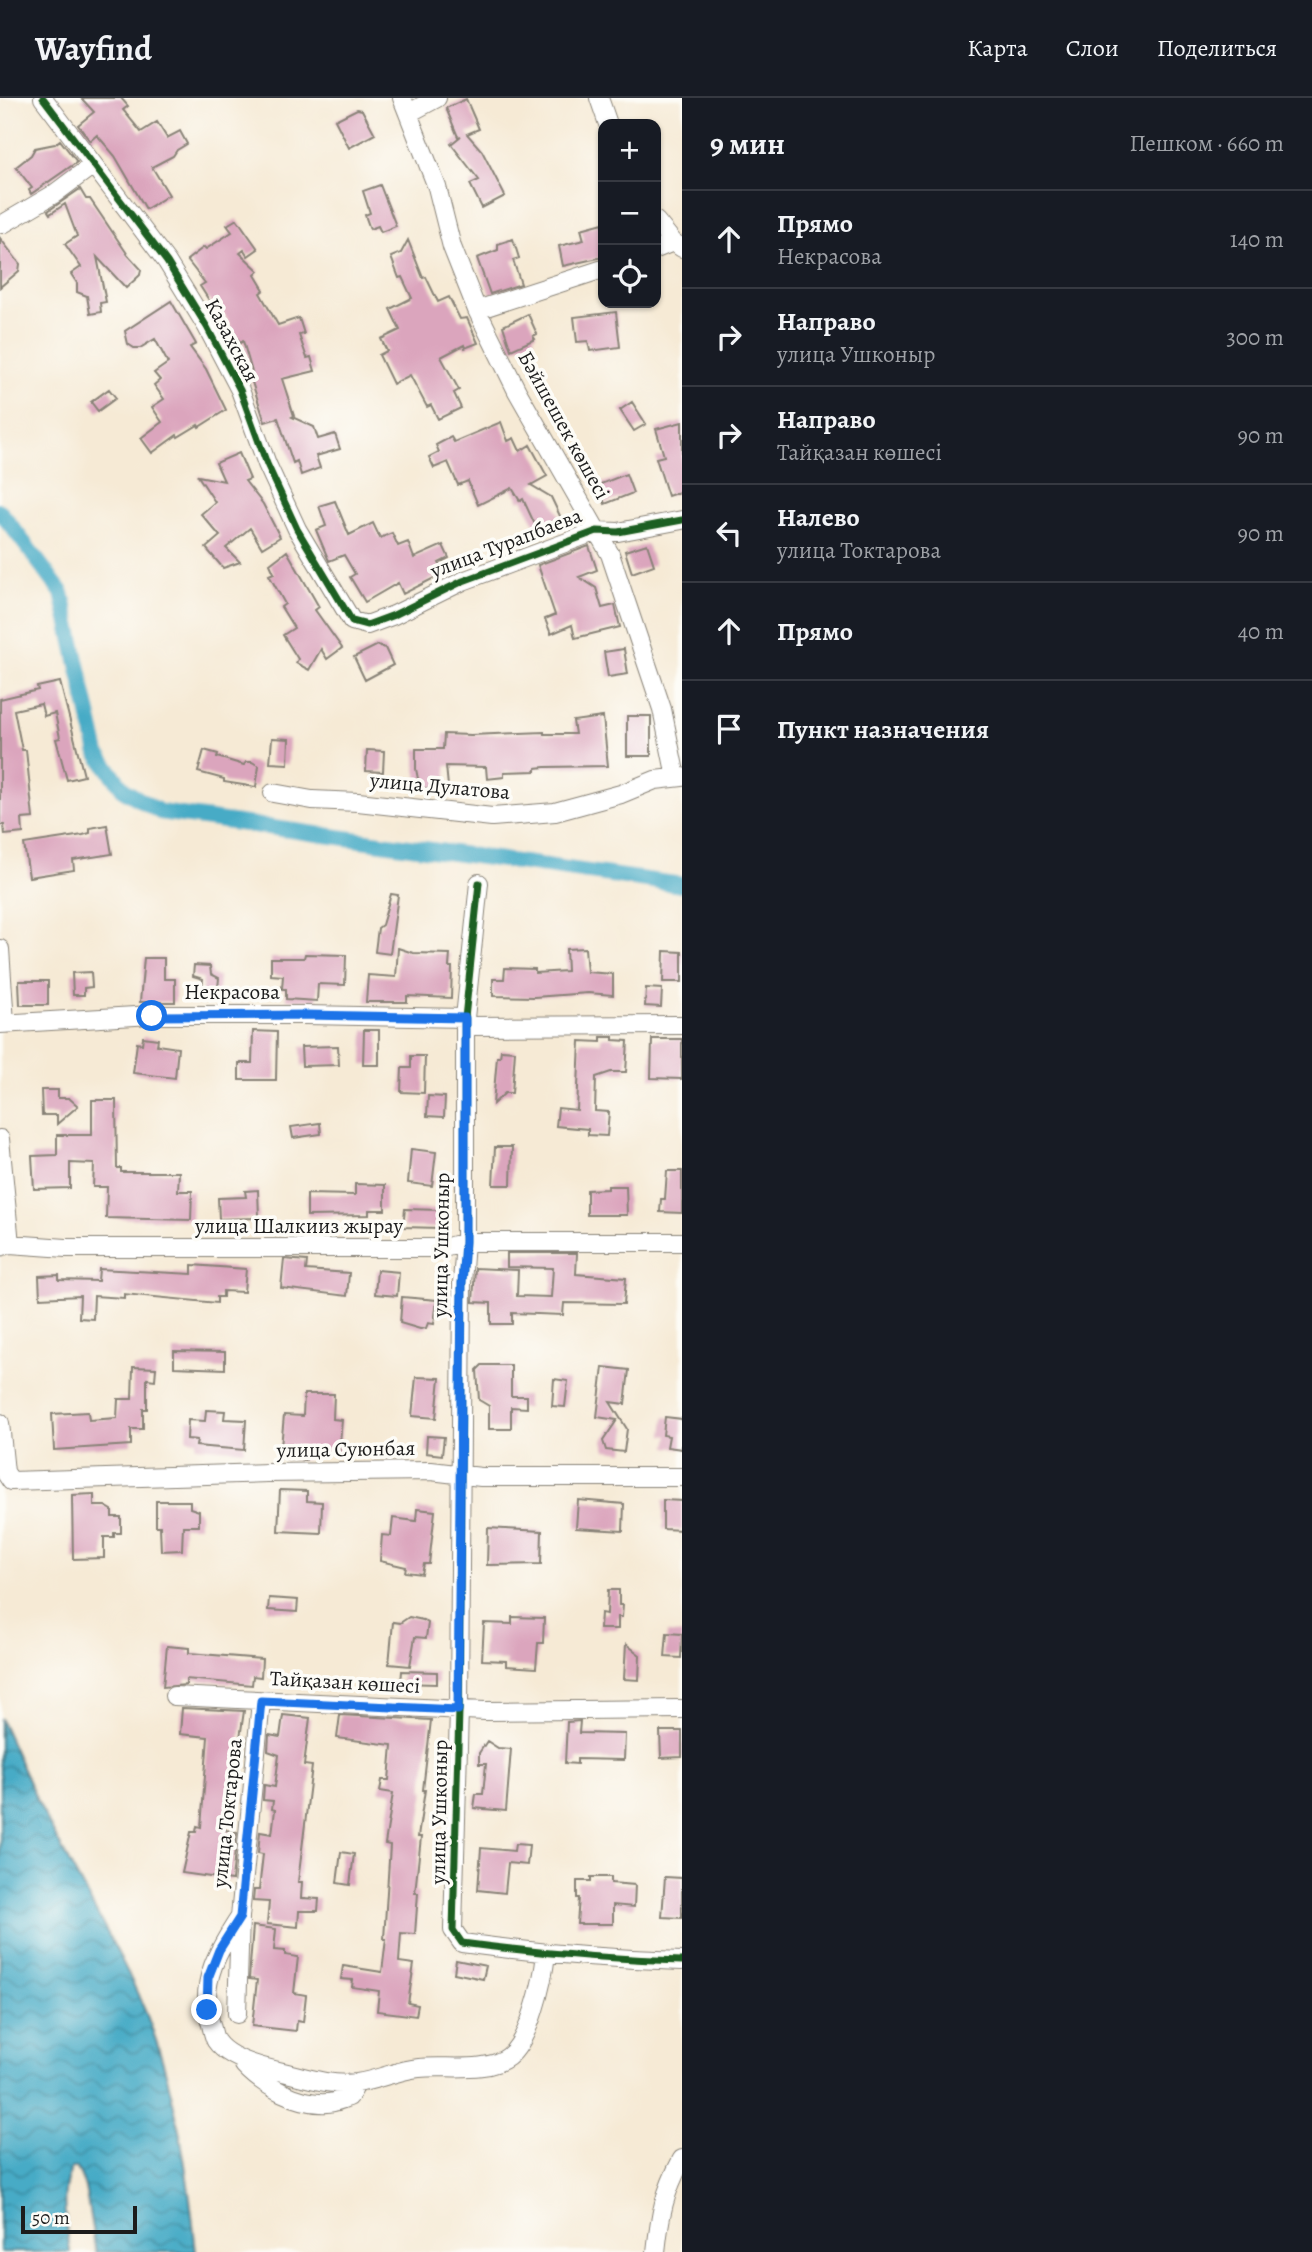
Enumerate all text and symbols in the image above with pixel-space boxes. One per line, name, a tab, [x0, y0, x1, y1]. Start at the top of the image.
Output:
text: Wayfind	[35, 26, 152, 71]
text: Карта	[967, 32, 1028, 64]
text: Слои	[1066, 32, 1119, 64]
text: Поделиться	[1157, 32, 1277, 64]
map controls	[598, 119, 661, 308]
button: +	[598, 119, 661, 182]
text: 9 мин	[710, 124, 785, 164]
text: Пешком · 660 m	[1129, 128, 1284, 159]
button: −	[598, 182, 661, 245]
text: Прямо	[777, 206, 853, 241]
icon: ahead	[710, 220, 748, 258]
text: 140 m	[1230, 224, 1284, 255]
text: Некрасова	[777, 241, 882, 272]
button: locate	[598, 245, 661, 308]
street label: Казахская	[198, 293, 266, 387]
text: Направо	[777, 304, 876, 339]
icon: right	[710, 318, 748, 356]
text: 300 m	[1226, 322, 1284, 353]
text: улица Ушконыр	[777, 339, 935, 370]
street label: Бәйшешек көшесі	[512, 346, 616, 504]
text: Направо	[777, 402, 876, 437]
icon: right	[710, 416, 748, 454]
text: 90 m	[1238, 420, 1284, 451]
text: Тайқазан көшесі	[777, 437, 942, 468]
text: Налево	[777, 500, 860, 535]
street label: улица Турапбаева	[425, 501, 586, 585]
icon: left	[710, 514, 748, 552]
text: 90 m	[1238, 518, 1284, 549]
text: улица Токтарова	[777, 535, 941, 566]
icon: ahead	[710, 612, 748, 650]
text: Прямо	[777, 614, 853, 649]
text: 40 m	[1238, 616, 1284, 647]
icon: arrive	[710, 710, 748, 748]
text: Пункт назначения	[777, 712, 989, 747]
street label: улица Дулатова	[368, 766, 511, 806]
street label: Некрасова	[184, 978, 280, 1006]
route start	[136, 1000, 167, 1031]
street label: улица Ушконыр	[426, 1172, 456, 1319]
street label: улица Шалкииз жырау	[194, 1212, 404, 1240]
street label: улица Суюнбая	[275, 1434, 416, 1464]
street label: Тайқазан көшесі	[269, 1664, 421, 1700]
street label: улица Токтарова	[205, 1737, 249, 1890]
street label: улица Ушконыр	[424, 1739, 454, 1886]
route end	[191, 1994, 222, 2025]
scale bar	[21, 2203, 136, 2235]
text: 50 m	[32, 2205, 70, 2231]

